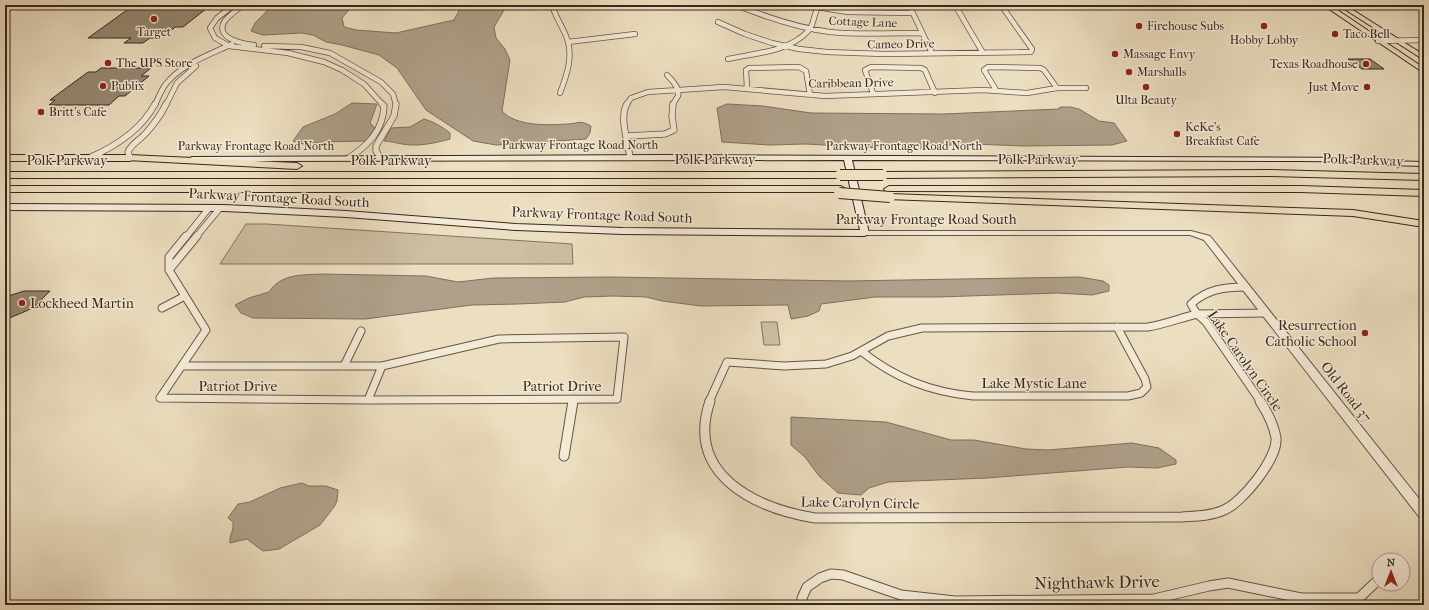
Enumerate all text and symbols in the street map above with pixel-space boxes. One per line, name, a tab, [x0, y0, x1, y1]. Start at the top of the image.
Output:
marker: Target	[149, 14, 159, 24]
street label: Cottage Lane	[828, 14, 898, 30]
place label: Firehouse Subs	[1147, 19, 1224, 33]
marker: Firehouse Subs	[1134, 21, 1144, 31]
marker: Hobby Lobby	[1259, 21, 1269, 31]
place label: Target	[137, 25, 172, 39]
place label: Taco Bell	[1343, 27, 1391, 41]
marker: Taco Bell	[1330, 29, 1340, 39]
place label: Hobby Lobby	[1230, 33, 1299, 47]
street label: Cameo Drive	[867, 36, 935, 52]
place label: Massage Envy	[1123, 47, 1196, 61]
marker: Massage Envy	[1110, 49, 1120, 59]
place label: The UPS Store	[116, 56, 192, 70]
place label: Texas Roadhouse	[1270, 57, 1358, 71]
marker: The UPS Store	[103, 58, 113, 68]
marker: Texas Roadhouse	[1361, 59, 1371, 69]
place label: Marshalls	[1137, 65, 1187, 79]
marker: Marshalls	[1124, 67, 1134, 77]
street label: Caribbean Drive	[808, 75, 894, 91]
place label: Publix	[111, 79, 145, 93]
place label: Just Move	[1307, 80, 1359, 94]
marker: Publix	[98, 81, 108, 91]
marker: Ulta Beauty	[1141, 82, 1151, 92]
marker: Just Move	[1362, 82, 1372, 92]
place label: Ulta Beauty	[1115, 93, 1177, 107]
place label: Britt's Cafe	[49, 105, 107, 119]
marker: Britt's Cafe	[36, 107, 46, 117]
place label: KeKe's Breakfast Cafe	[1185, 120, 1260, 148]
marker: KeKe's Breakfast Cafe	[1172, 129, 1182, 139]
street label: Parkway Frontage Road North	[502, 138, 658, 152]
street label: Parkway Frontage Road North	[178, 139, 334, 153]
street label: Parkway Frontage Road North	[826, 139, 982, 153]
street label: Polk Parkway	[1322, 150, 1404, 170]
street label: Polk Parkway	[674, 151, 756, 168]
street label: Polk Parkway	[997, 151, 1079, 168]
street label: Polk Parkway	[26, 152, 108, 169]
street label: Polk Parkway	[350, 152, 432, 169]
street label: Parkway Frontage Road South	[188, 185, 370, 211]
street label: Parkway Frontage Road South	[511, 203, 693, 227]
street label: Parkway Frontage Road South	[835, 211, 1017, 228]
place label: Lockheed Martin	[30, 295, 134, 312]
marker: Lockheed Martin	[17, 298, 27, 308]
street label: Lake Carolyn Circle	[1204, 307, 1286, 415]
place label: Resurrection Catholic School	[1265, 317, 1357, 350]
marker: Resurrection Catholic School	[1360, 328, 1370, 338]
street label: Old Road 37	[1317, 358, 1375, 426]
street label: Lake Mystic Lane	[981, 375, 1087, 392]
street label: Patriot Drive	[199, 378, 278, 395]
street label: Patriot Drive	[523, 378, 602, 395]
street label: Lake Carolyn Circle	[800, 493, 920, 513]
north arrow	[1371, 552, 1411, 592]
text: N	[1387, 556, 1396, 569]
street label: Nighthawk Drive	[1034, 571, 1161, 593]

